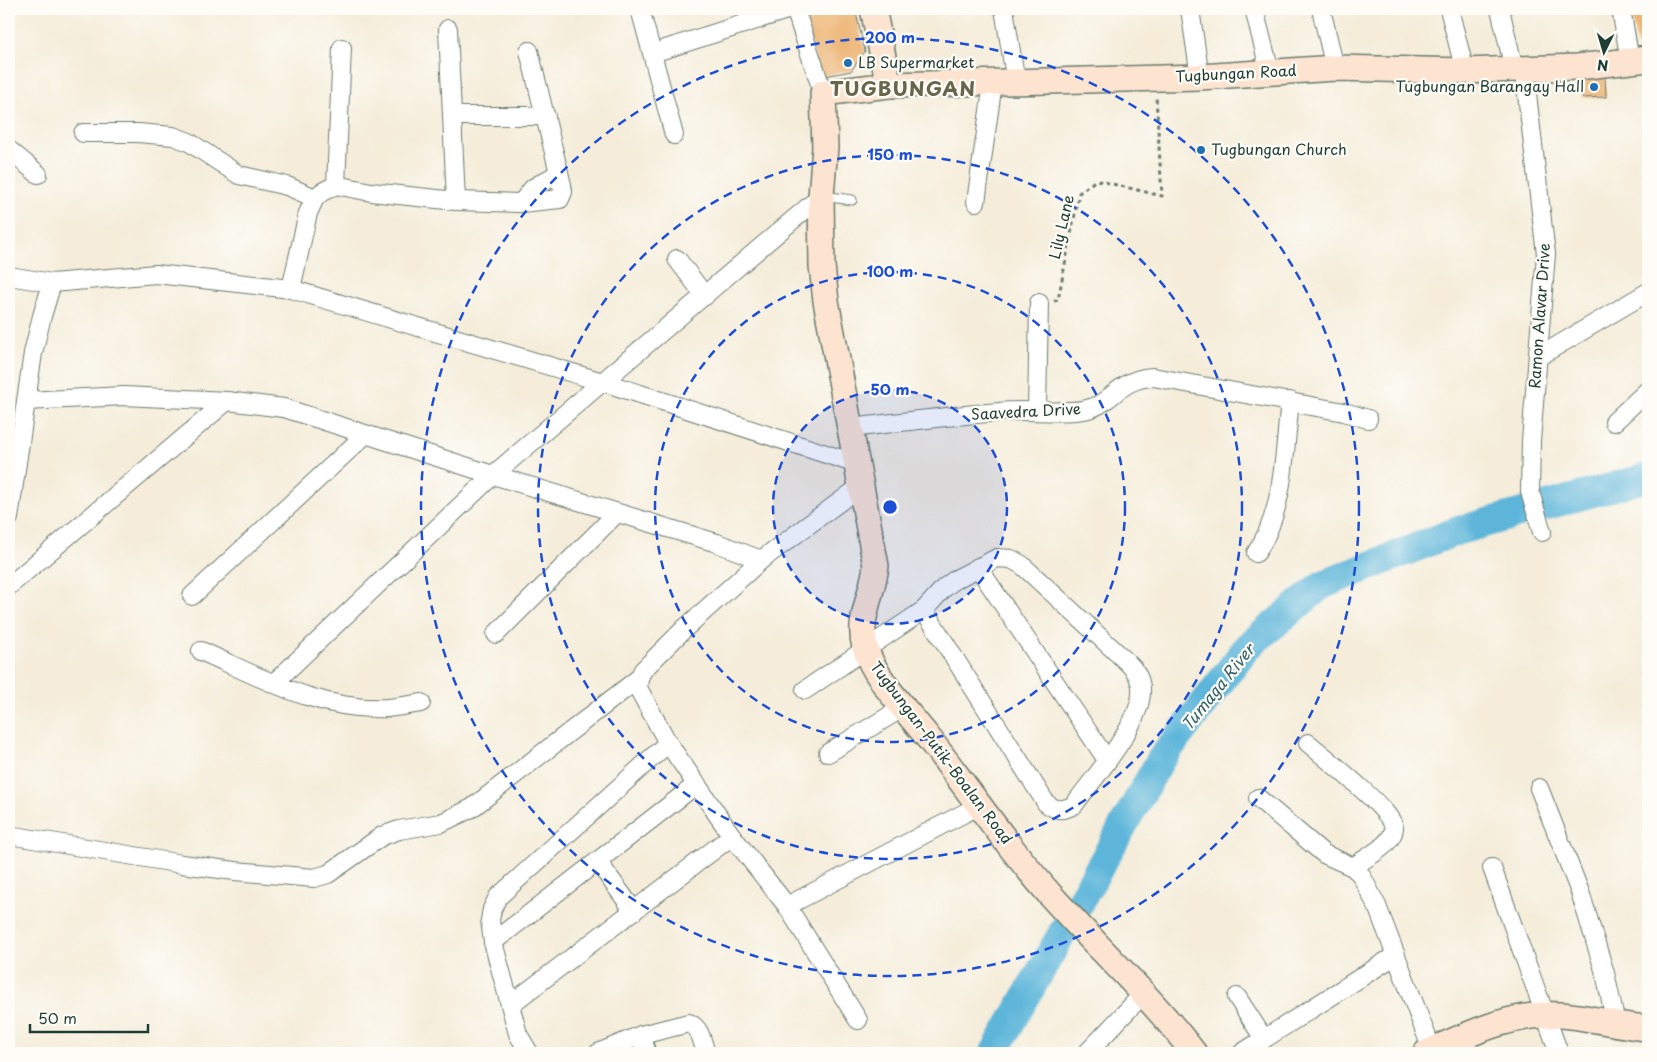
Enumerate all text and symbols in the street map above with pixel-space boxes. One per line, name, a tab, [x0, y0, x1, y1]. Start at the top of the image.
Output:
text: 200 m	[865, 25, 915, 48]
north arrow	[1580, 28, 1630, 78]
place label: LB Supermarket	[858, 50, 974, 73]
text: N	[1596, 55, 1609, 76]
marker: LB Supermarket	[842, 57, 854, 69]
street label: Tugbungan Road	[1175, 58, 1297, 87]
district label: TUGBUNGAN	[830, 73, 976, 103]
place label: Tugbungan Barangay Hall	[1396, 74, 1584, 97]
marker: Tugbungan Barangay Hall	[1588, 81, 1600, 93]
place label: Tugbungan Church	[1211, 137, 1347, 160]
text: 150 m	[867, 142, 913, 165]
marker: Tugbungan Church	[1195, 144, 1207, 156]
street label: Lily Lane	[1042, 192, 1079, 261]
street label: Ramon Alavar Drive	[1522, 242, 1555, 389]
text: 100 m	[867, 259, 913, 282]
text: 50 m	[871, 377, 909, 400]
street label: Saavedra Drive	[970, 396, 1081, 425]
centre of rings	[881, 498, 899, 516]
water label: Tumaga River	[1175, 636, 1261, 735]
street label: Tugbungan-Putik-Boalan Road	[866, 656, 1019, 849]
scale bar	[30, 1002, 148, 1034]
text: 50 m	[38, 1006, 77, 1029]

